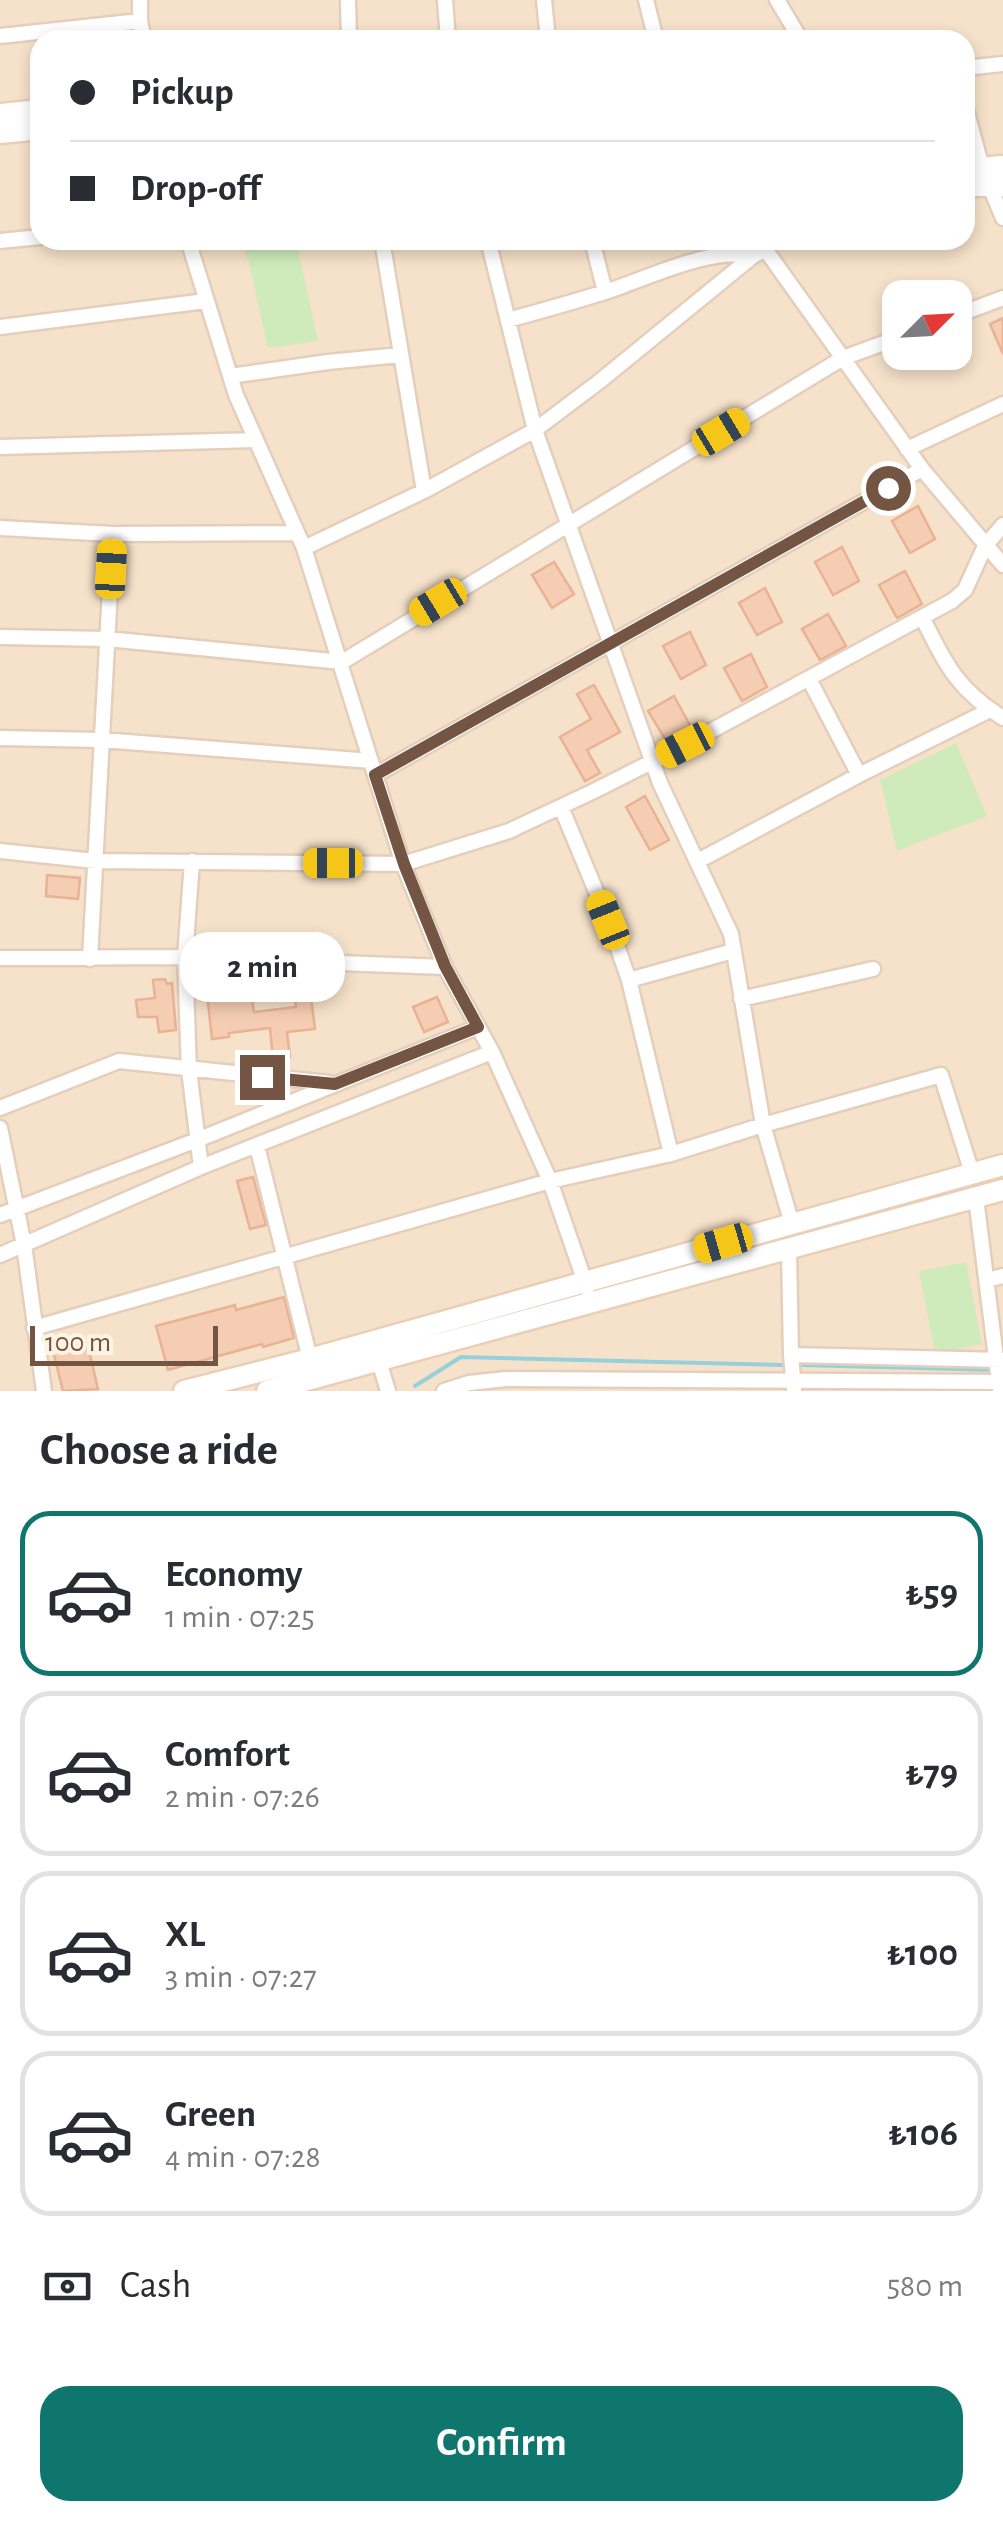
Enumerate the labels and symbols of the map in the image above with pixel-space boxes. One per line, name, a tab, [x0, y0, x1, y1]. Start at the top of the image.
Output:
north arrow	[882, 280, 972, 370]
car	[688, 404, 754, 460]
route start	[866, 466, 911, 511]
car	[94, 538, 128, 600]
car	[405, 574, 471, 630]
car	[651, 718, 719, 772]
car	[303, 848, 363, 878]
car	[583, 887, 633, 953]
callout: 2 min	[180, 932, 344, 1002]
route end	[240, 1055, 285, 1100]
car	[690, 1220, 756, 1266]
scale bar	[30, 1321, 218, 1366]

